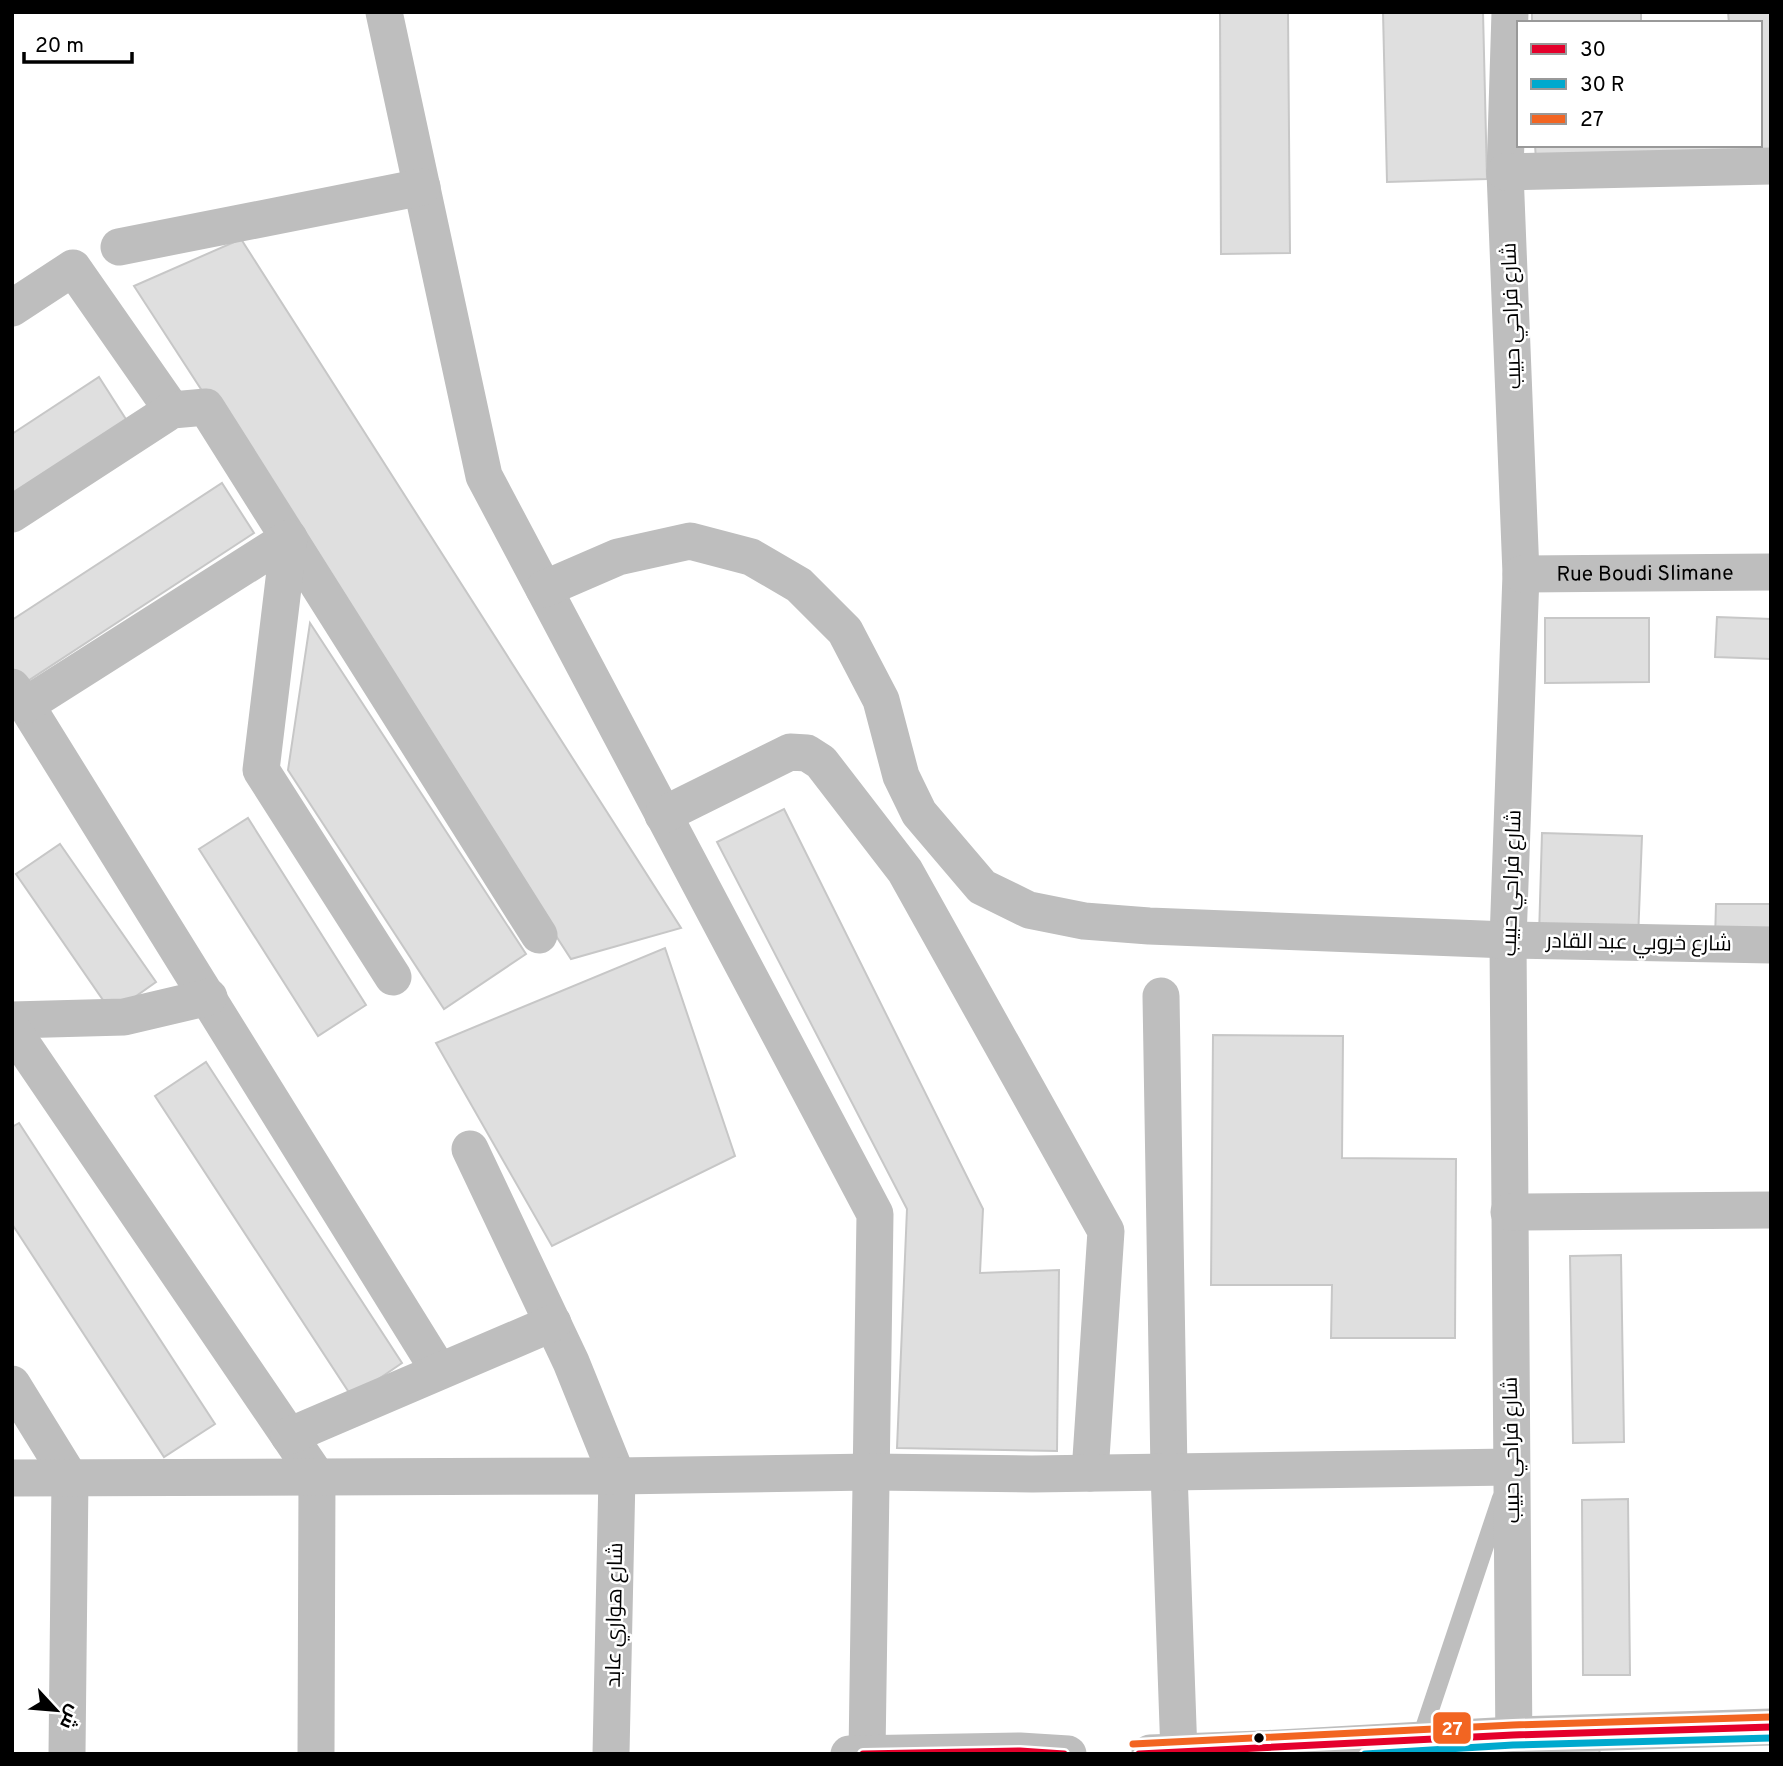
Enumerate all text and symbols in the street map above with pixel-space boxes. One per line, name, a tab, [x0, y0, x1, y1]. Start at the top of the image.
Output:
scale bar	[24, 21, 133, 65]
legend	[1517, 21, 1762, 147]
text: 20 m	[35, 33, 84, 60]
text: 30	[1580, 37, 1606, 64]
text: 30 R	[1580, 72, 1625, 99]
text: 27	[1580, 107, 1604, 134]
street label: شارع فراحي حبيب	[1496, 242, 1530, 390]
street label: Rue Boudi Slimane	[1556, 560, 1734, 589]
street label: شارع فراحي حبيب	[1496, 809, 1530, 957]
street label: شارع خروبي عبد القادر	[1545, 928, 1732, 960]
street label: شارع فراحي حبيب	[1498, 1376, 1528, 1524]
street label: شارع هواري عابد	[601, 1542, 631, 1688]
north arrow	[21, 1675, 91, 1745]
text: ش	[53, 1700, 86, 1733]
line badge: 27	[1432, 1711, 1472, 1745]
text: 27	[1441, 1718, 1463, 1742]
unlabelled marker	[1252, 1731, 1266, 1745]

